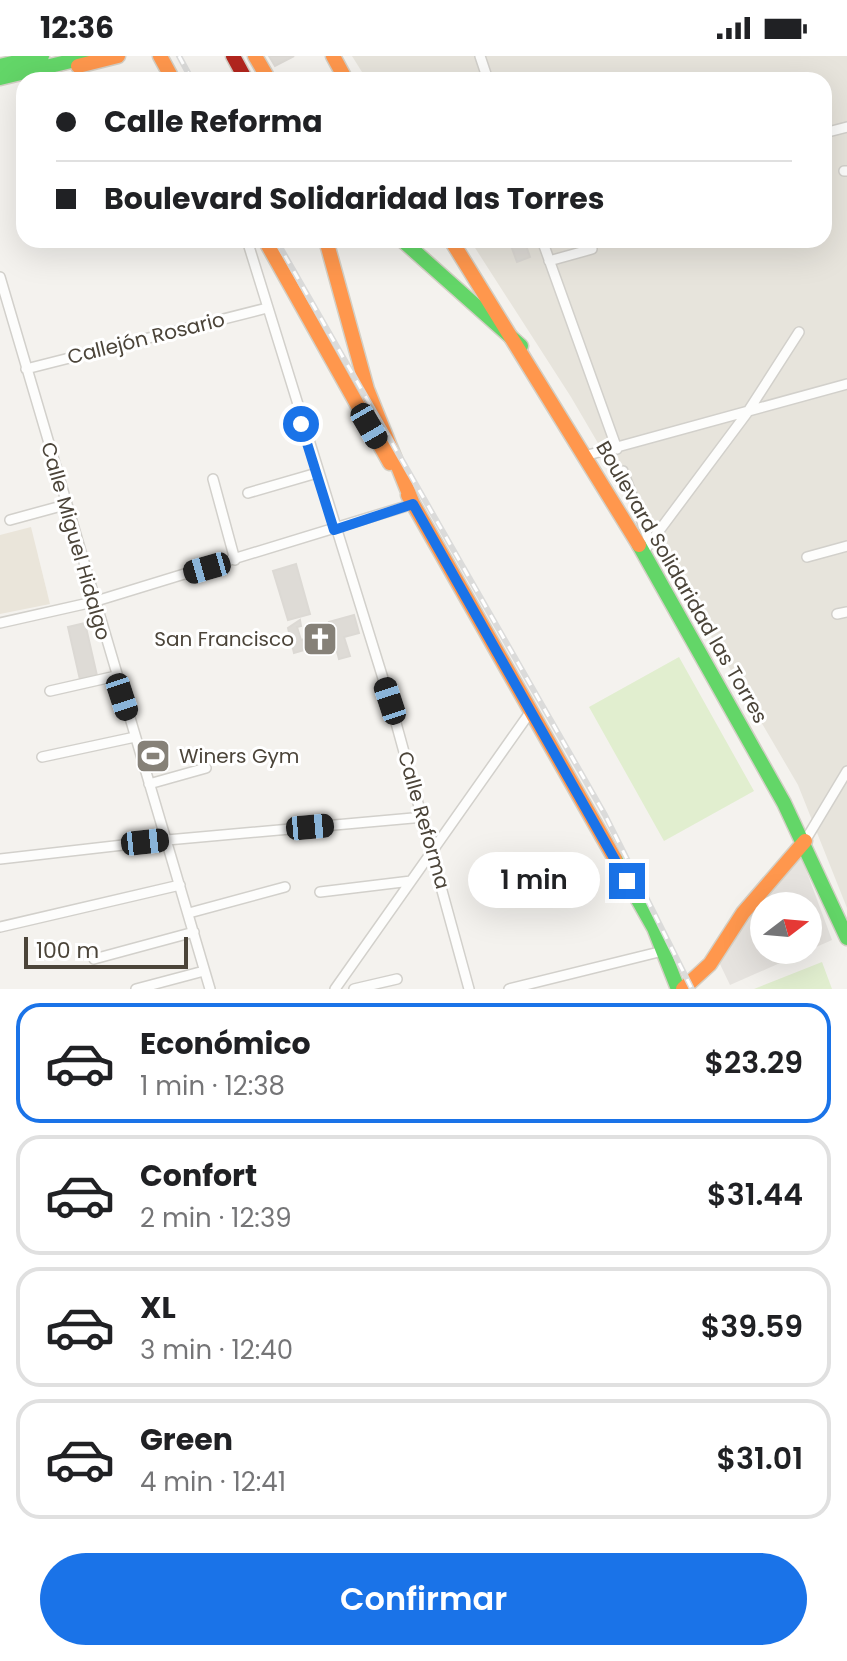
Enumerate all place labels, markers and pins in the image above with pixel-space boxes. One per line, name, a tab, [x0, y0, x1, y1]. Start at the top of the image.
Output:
church icon: San Francisco	[301, 620, 339, 658]
place label: San Francisco	[154, 625, 294, 653]
sports icon: Winers Gym	[134, 737, 172, 775]
place label: Winers Gym	[179, 742, 299, 770]

